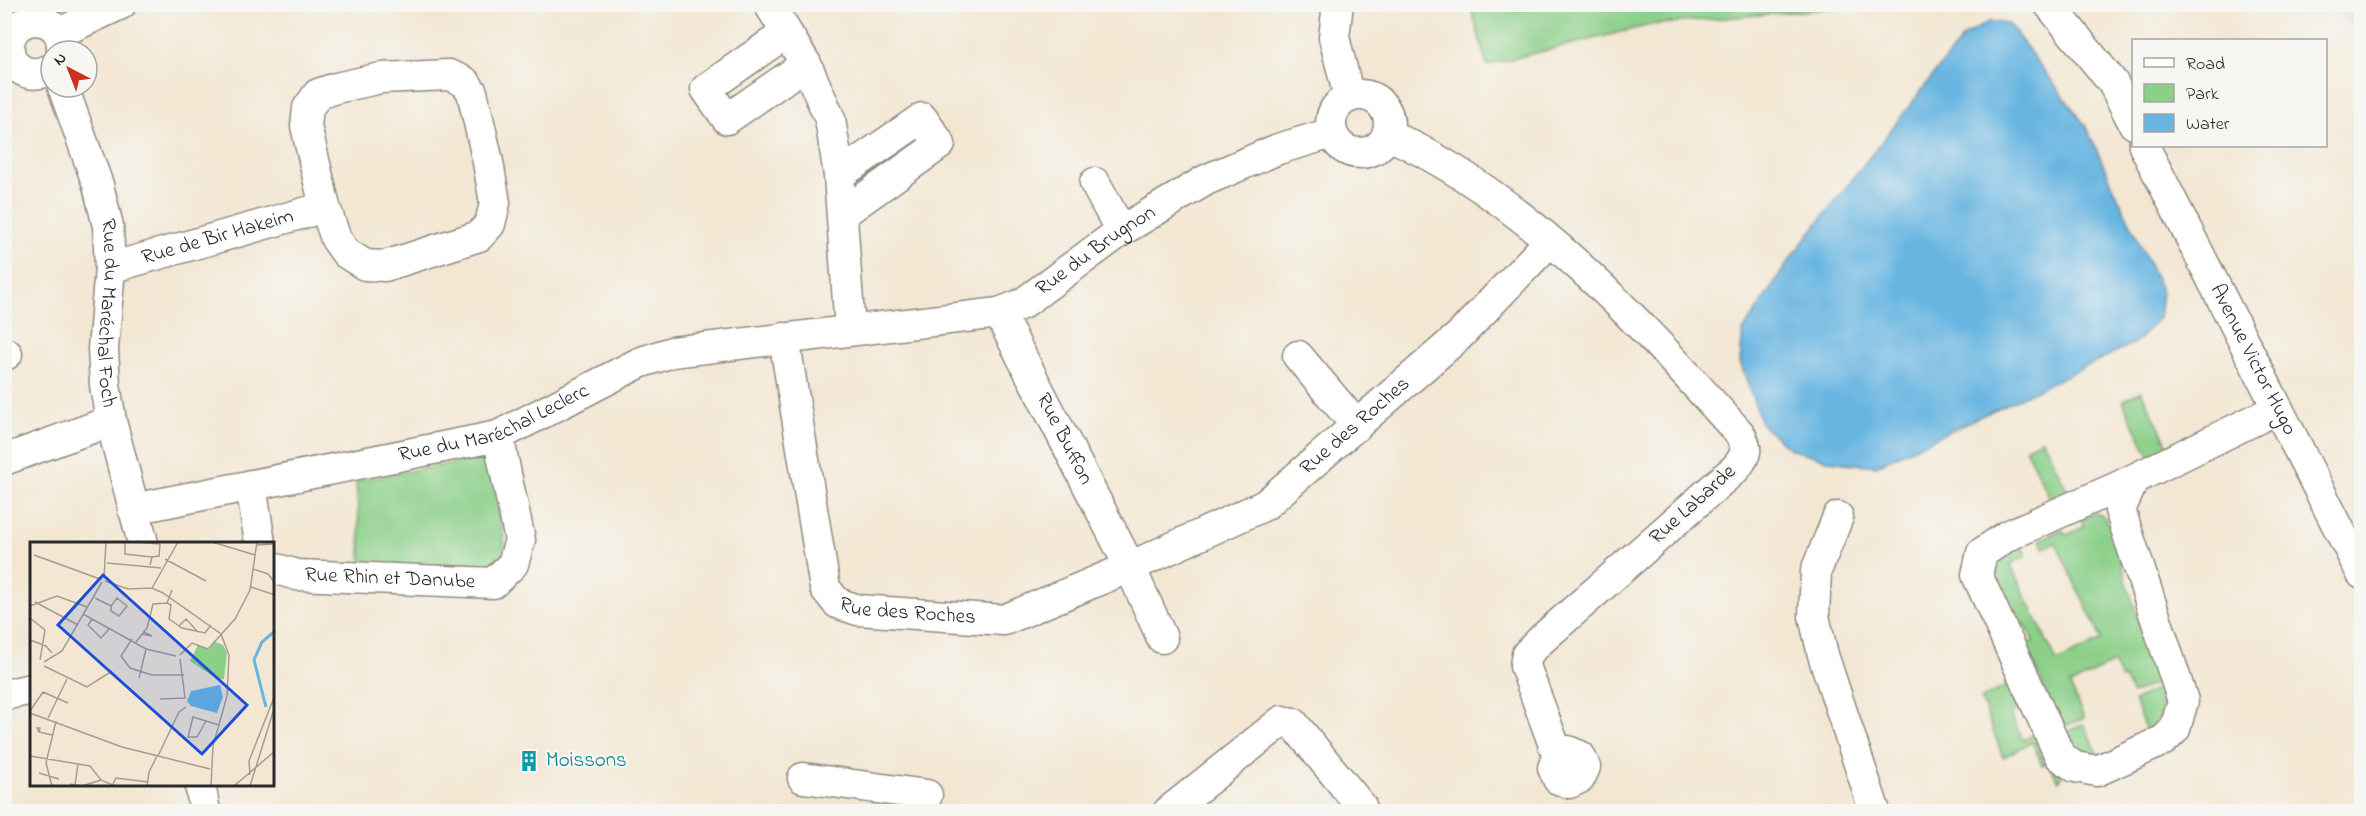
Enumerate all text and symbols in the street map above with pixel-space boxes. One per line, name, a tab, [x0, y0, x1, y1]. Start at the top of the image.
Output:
north arrow	[39, 39, 99, 99]
legend	[2132, 39, 2327, 147]
text: N	[48, 47, 72, 72]
text: Road	[2186, 52, 2225, 78]
text: Park	[2186, 82, 2219, 108]
text: Water	[2186, 112, 2230, 138]
street label: Rue du Brugnon	[1030, 198, 1162, 304]
street label: Rue de Bir Hakeim	[138, 202, 297, 273]
street label: Rue du Maréchal Foch	[88, 216, 125, 410]
street label: Avenue Victor Hugo	[2202, 279, 2304, 441]
street label: Rue des Roches	[1294, 370, 1417, 483]
street label: Rue du Maréchal Leclerc	[396, 376, 595, 471]
street label: Rue Buffon	[1028, 388, 1100, 490]
street label: Rue Labarde	[1643, 458, 1743, 552]
inset map	[30, 542, 274, 786]
street label: Rue Rhin et Danube	[304, 560, 476, 597]
street label: Rue des Roches	[835, 590, 977, 633]
place label: Moissons	[546, 746, 627, 776]
building icon: Moissons	[517, 749, 541, 773]

